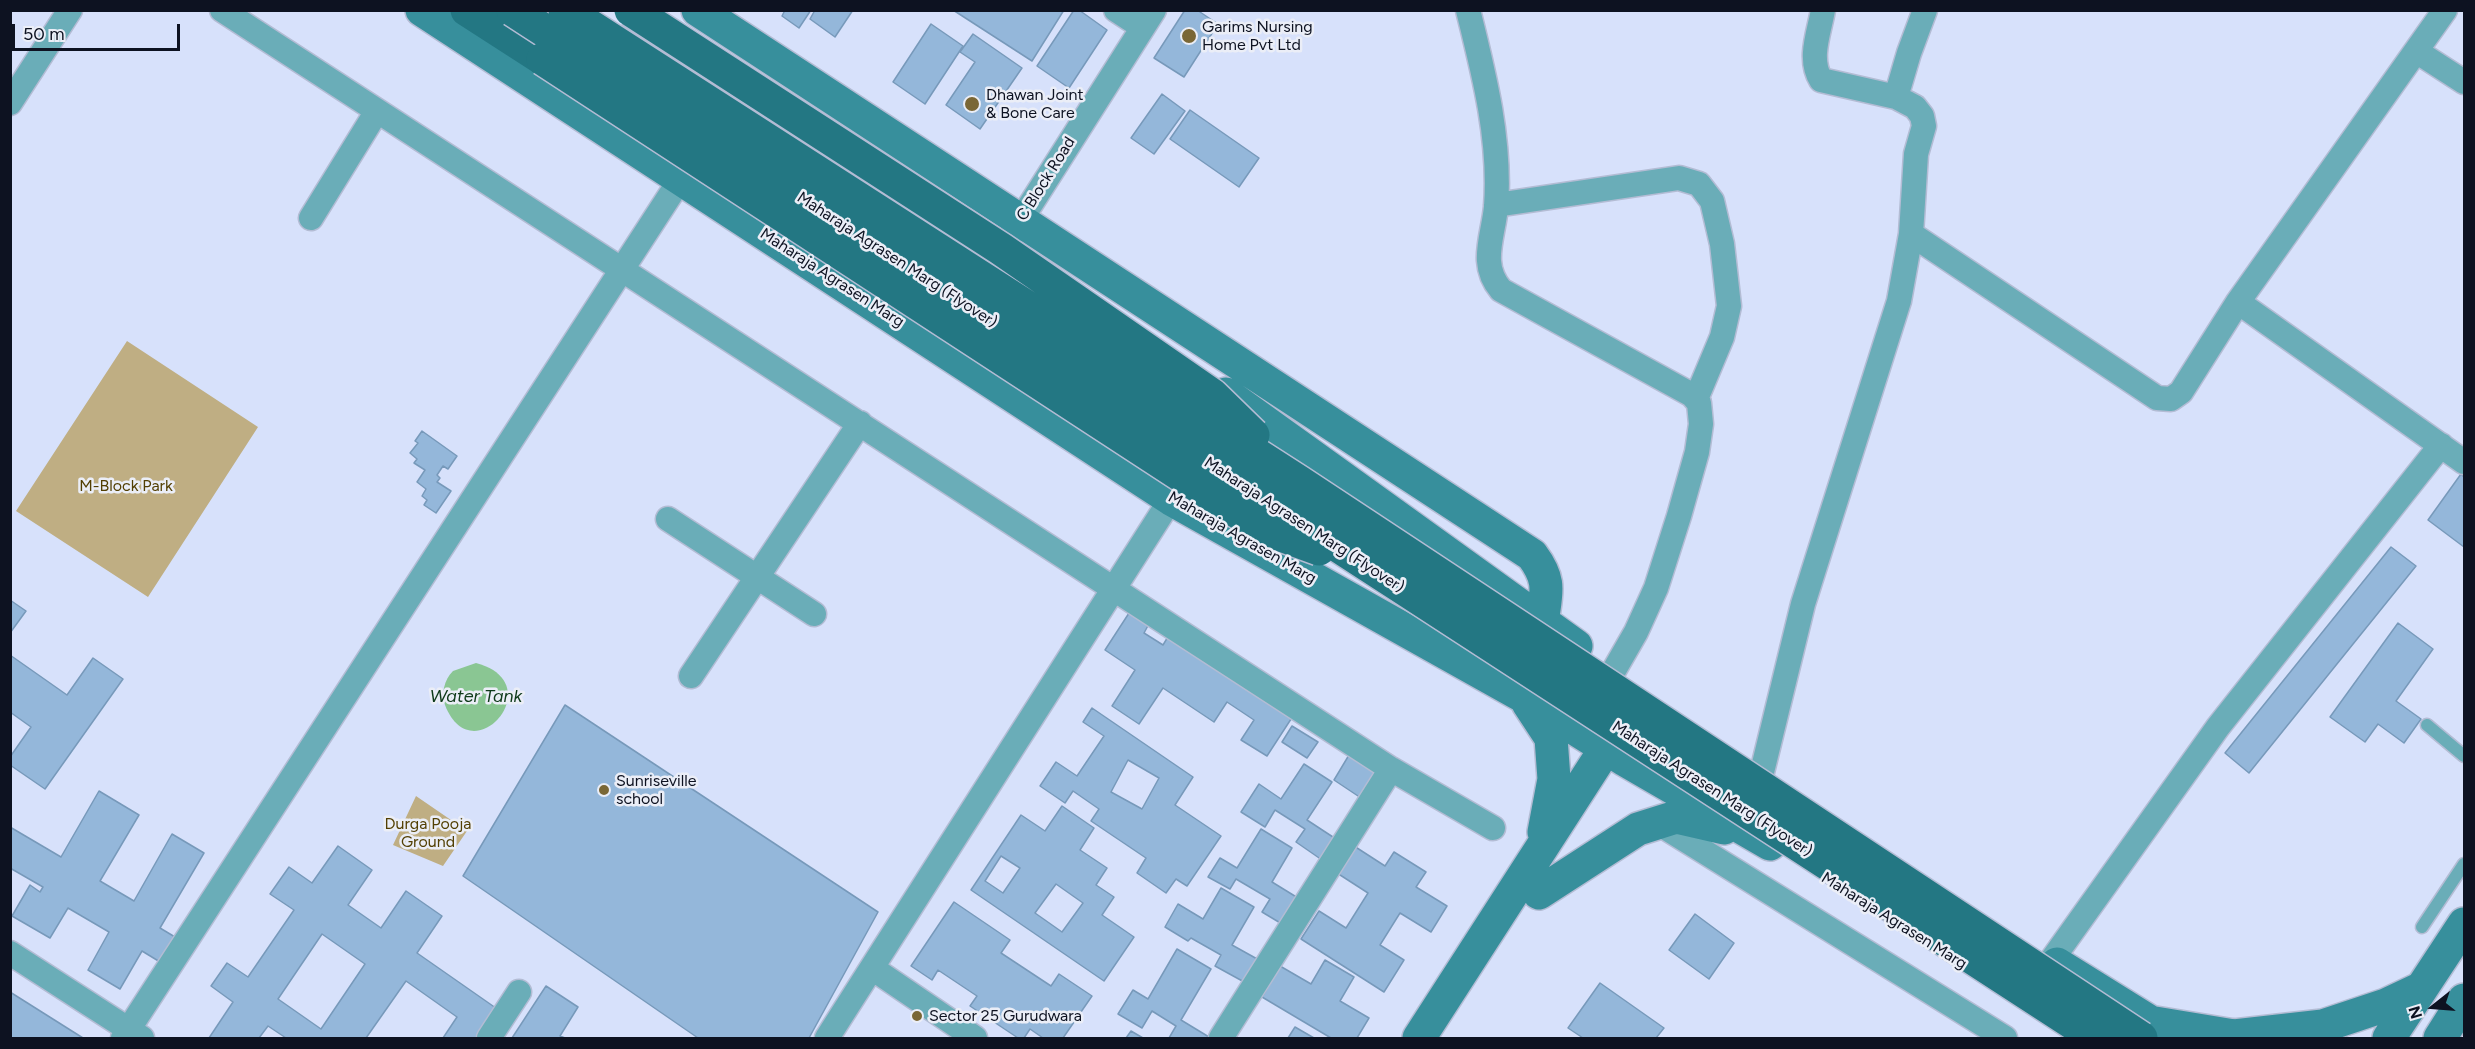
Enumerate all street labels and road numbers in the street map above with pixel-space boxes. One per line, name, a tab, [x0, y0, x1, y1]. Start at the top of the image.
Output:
street label: C Block Road	[1013, 134, 1079, 224]
street label: Maharaja Agrasen Marg (Flyover)	[793, 188, 1001, 332]
street label: Maharaja Agrasen Marg	[756, 224, 908, 332]
street label: Maharaja Agrasen Marg (Flyover)	[1200, 453, 1408, 597]
street label: Maharaja Agrasen Marg	[1164, 488, 1320, 588]
street label: Maharaja Agrasen Marg (Flyover)	[1608, 717, 1816, 861]
street label: Maharaja Agrasen Marg	[1818, 868, 1970, 974]

